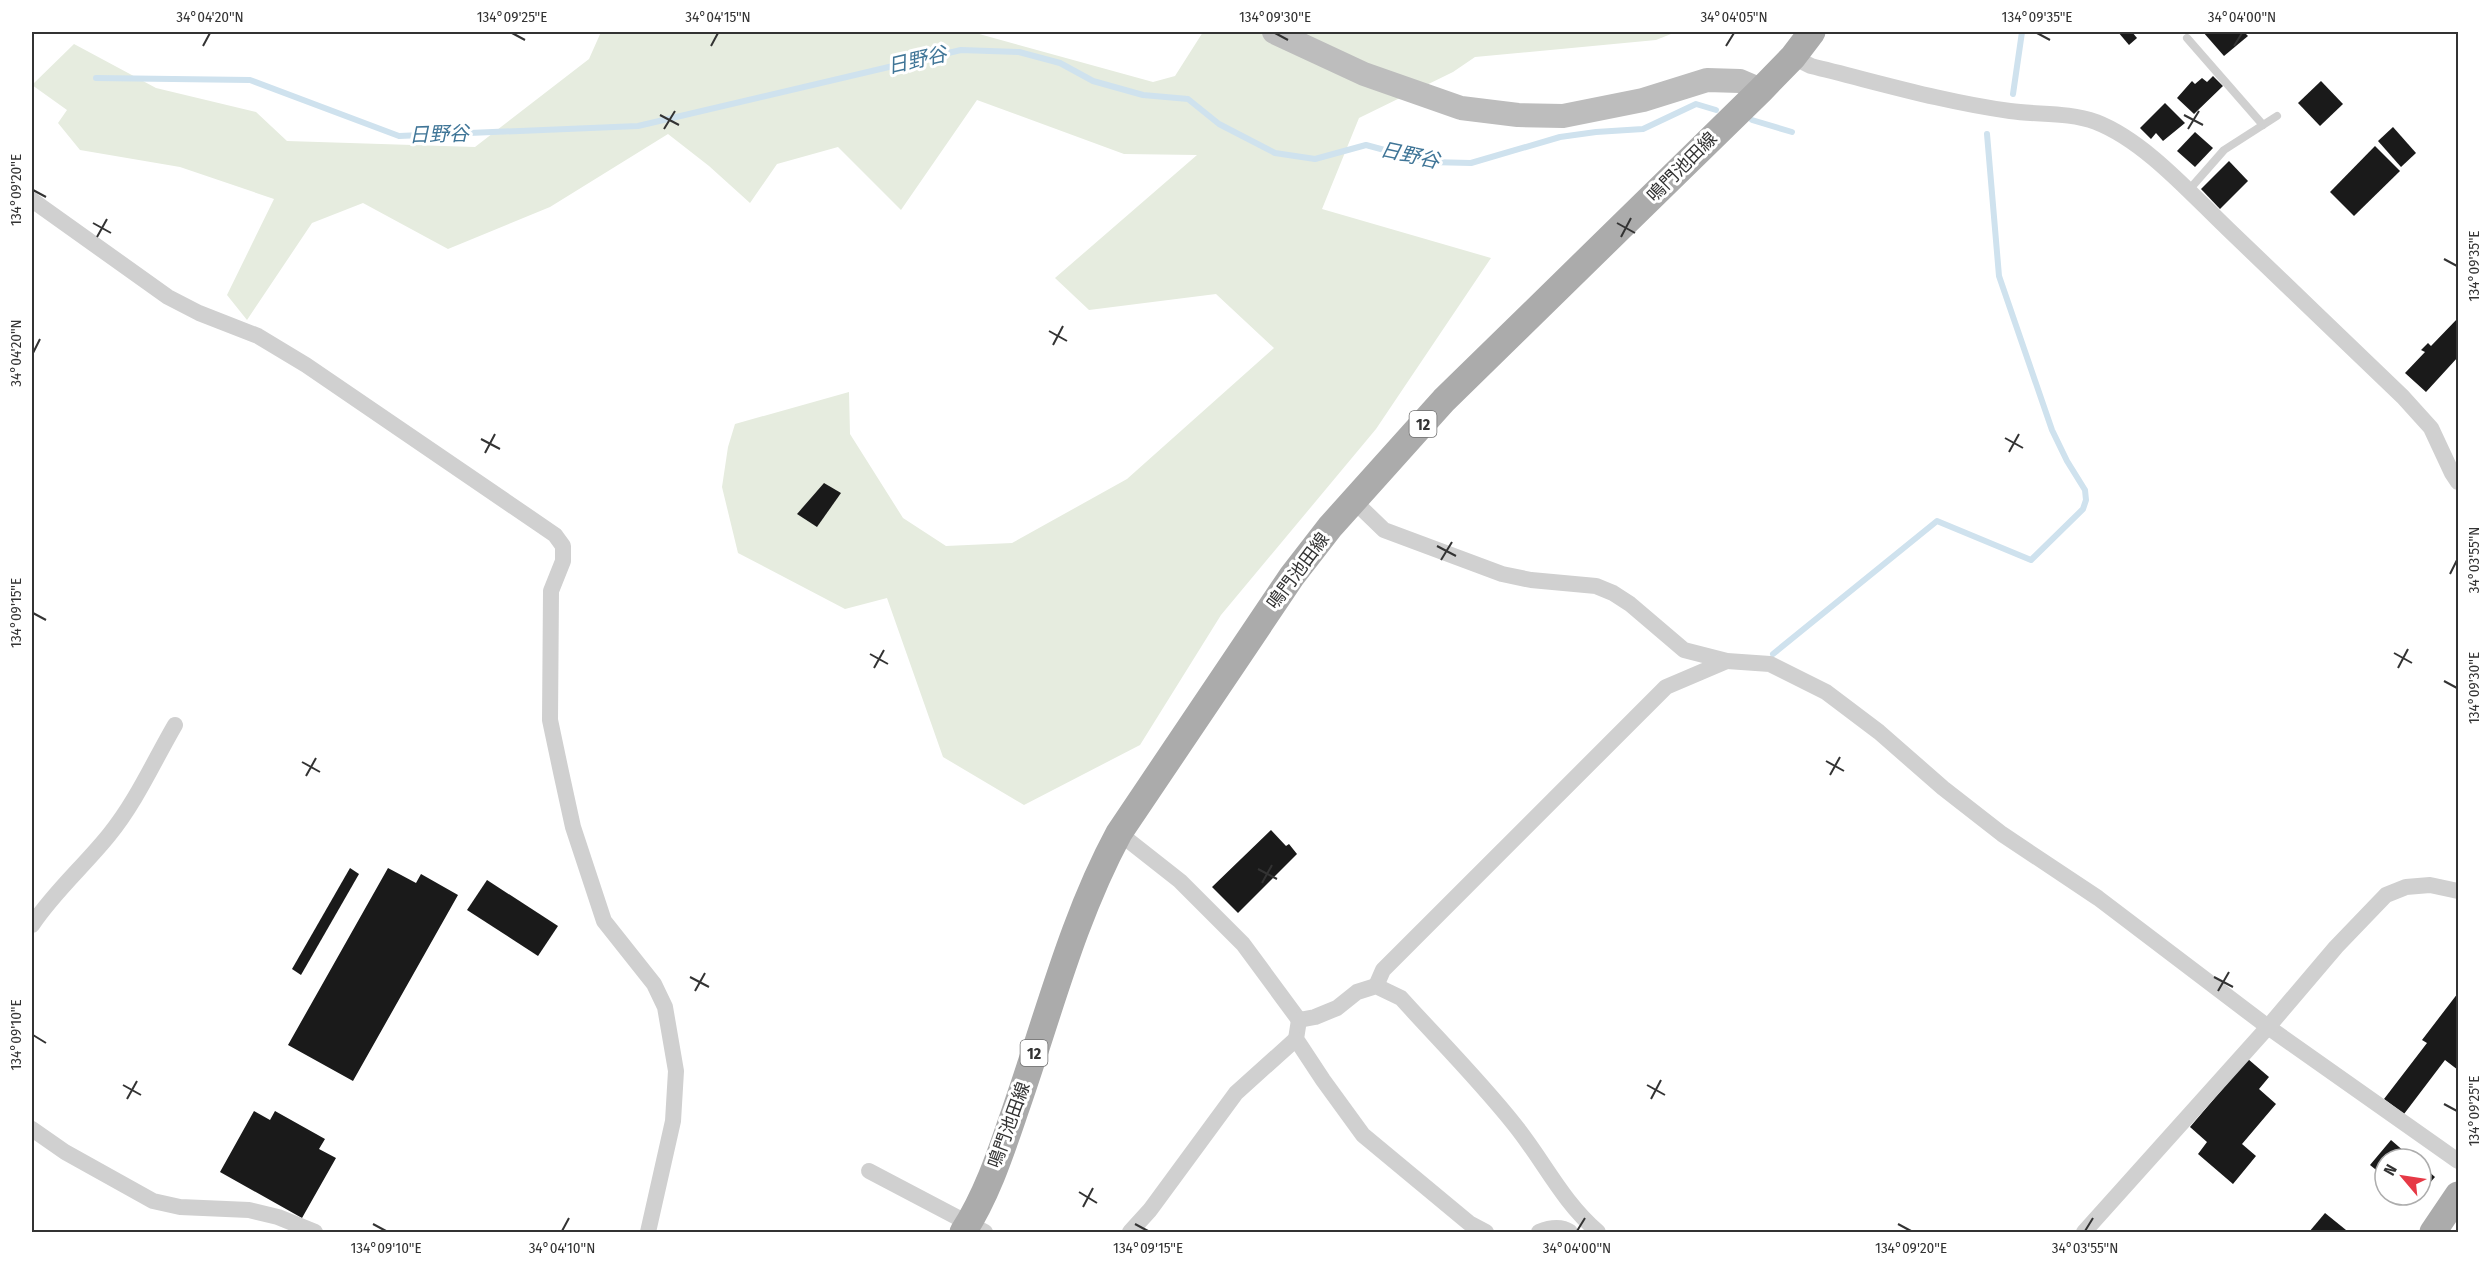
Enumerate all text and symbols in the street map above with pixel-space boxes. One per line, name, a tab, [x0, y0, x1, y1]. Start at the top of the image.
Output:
text: 34°04'20"N	[176, 8, 244, 26]
text: 134°09'25"E	[477, 8, 547, 26]
text: 34°04'15"N	[685, 8, 751, 26]
text: 134°09'30"E	[1239, 8, 1311, 26]
text: 34°04'05"N	[1700, 8, 1768, 26]
text: 134°09'35"E	[2002, 8, 2072, 26]
text: 34°04'00"N	[2208, 8, 2276, 26]
water label: 日野谷	[885, 41, 951, 78]
water label: 日野谷	[409, 121, 471, 147]
street label: 鳴門池田線	[1642, 127, 1722, 207]
water label: 日野谷	[1378, 137, 1444, 173]
text: 134°09'20"E	[7, 154, 25, 226]
text: 134°09'35"E	[2465, 231, 2483, 301]
text: 34°04'20"N	[7, 319, 25, 387]
road number: 12	[1410, 411, 1436, 437]
text: 34°03'55"N	[2465, 527, 2483, 593]
street label: 鳴門池田線	[1262, 528, 1334, 614]
text: 134°09'15"E	[7, 578, 25, 648]
text: 134°09'30"E	[2465, 652, 2483, 724]
text: 134°09'10"E	[7, 999, 25, 1071]
road number: 12	[1020, 1040, 1048, 1066]
text: 134°09'25"E	[2465, 1076, 2483, 1146]
street label: 鳴門池田線	[983, 1079, 1035, 1171]
north arrow	[2373, 1147, 2433, 1207]
text: N	[2380, 1161, 2401, 1179]
text: 134°09'10"E	[350, 1239, 422, 1257]
text: 34°04'10"N	[529, 1239, 595, 1257]
text: 134°09'15"E	[1113, 1239, 1183, 1257]
text: 34°04'00"N	[1543, 1239, 1611, 1257]
text: 134°09'20"E	[1875, 1239, 1947, 1257]
text: 34°03'55"N	[2052, 1239, 2118, 1257]

